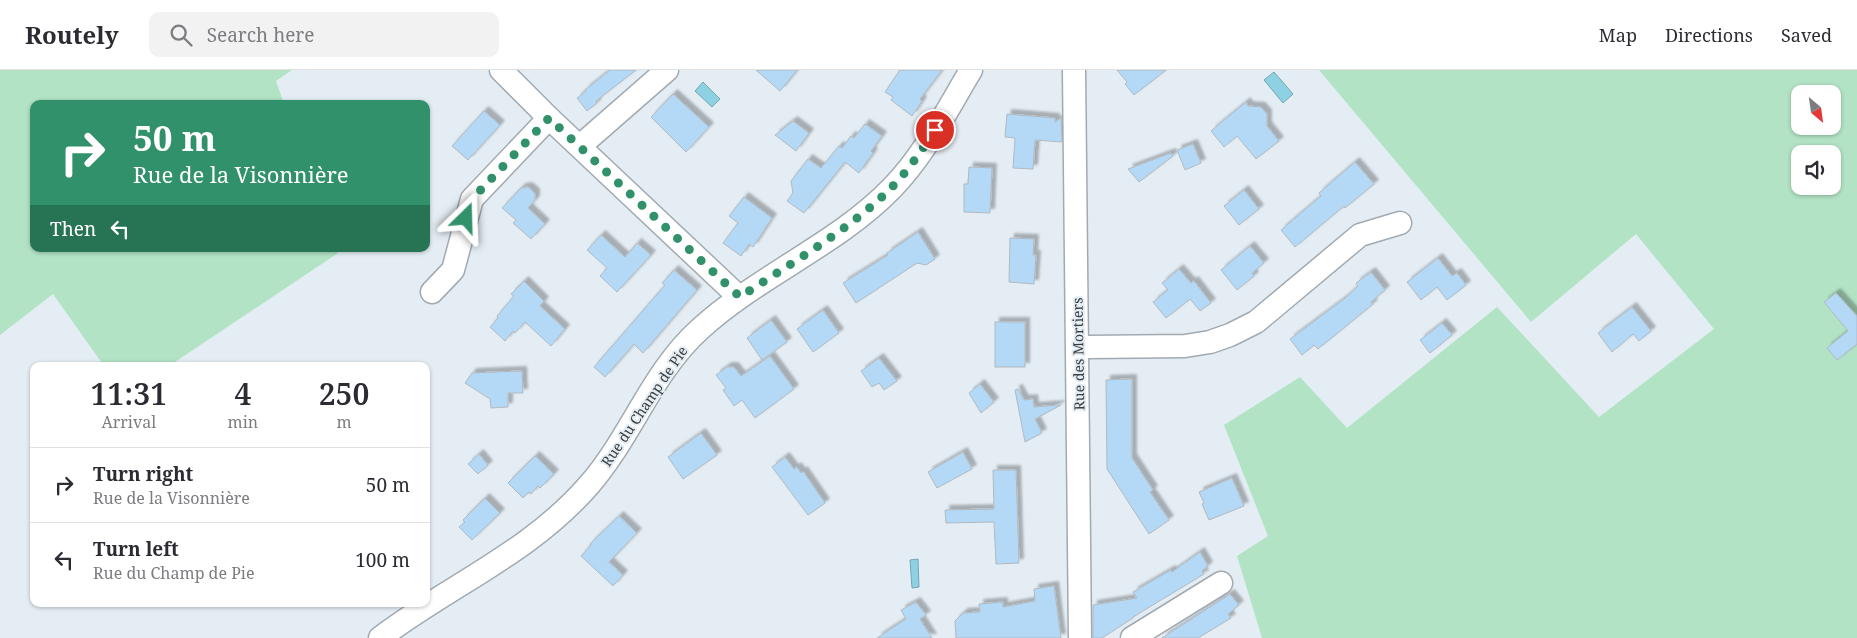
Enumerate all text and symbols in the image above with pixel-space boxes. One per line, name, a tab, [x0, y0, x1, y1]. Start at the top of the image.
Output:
search box	[149, 12, 499, 57]
text: Routely	[25, 18, 119, 51]
icon: search	[167, 21, 195, 49]
text: Search here	[207, 22, 314, 48]
text: Map	[1599, 23, 1637, 47]
text: Directions	[1665, 23, 1753, 47]
text: Saved	[1781, 23, 1832, 47]
north arrow	[1791, 85, 1841, 135]
map controls	[1791, 85, 1841, 195]
pin	[914, 109, 956, 151]
text: 50 m	[133, 114, 216, 161]
icon: arrive	[921, 116, 949, 144]
icon: right	[50, 120, 115, 185]
button: sound	[1791, 145, 1841, 195]
text: Rue de la Visonnière	[133, 159, 349, 189]
position arrow	[439, 191, 491, 243]
icon: left	[106, 215, 134, 243]
text: Then	[50, 216, 96, 242]
street label: Rue des Mortiers	[1068, 297, 1088, 411]
street label: Rue du Champ de Pie	[597, 342, 691, 470]
text: 11:31	[91, 373, 167, 414]
text: 4	[234, 373, 251, 414]
text: 250	[319, 373, 369, 414]
text: Arrival	[101, 411, 156, 433]
text: min	[228, 411, 258, 433]
text: m	[337, 411, 352, 433]
text: Turn right	[93, 461, 193, 487]
icon: right	[50, 471, 78, 499]
text: 50 m	[366, 472, 410, 498]
text: Rue de la Visonnière	[93, 487, 250, 509]
text: Turn left	[93, 536, 179, 562]
icon: left	[50, 546, 78, 574]
text: 100 m	[355, 547, 410, 573]
text: Rue du Champ de Pie	[93, 562, 255, 584]

